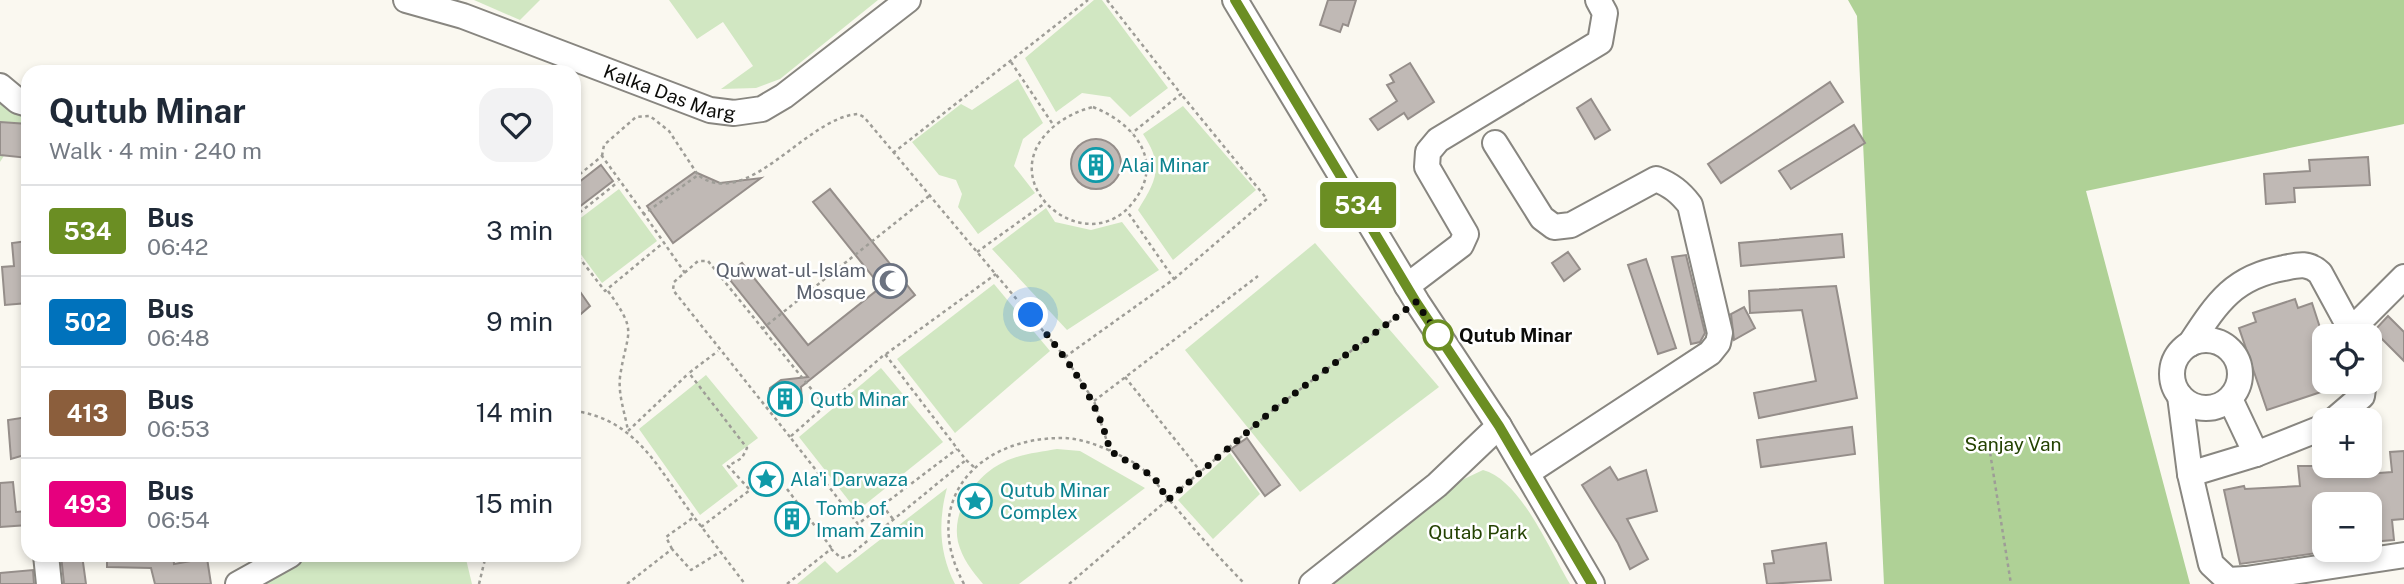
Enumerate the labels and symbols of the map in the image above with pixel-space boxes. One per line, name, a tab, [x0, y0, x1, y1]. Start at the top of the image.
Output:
street label: Kalka Das Marg	[601, 60, 737, 124]
building icon: Alai Minar	[1077, 146, 1115, 184]
place label: Alai Minar	[1120, 154, 1210, 176]
line badge: 534	[1318, 182, 1398, 228]
place label: Quwwat-ul-Islam Mosque	[716, 259, 866, 303]
mosque icon: Quwwat-ul-Islam Mosque	[871, 262, 909, 300]
your location	[1013, 297, 1048, 332]
marker: Qutub Minar	[1423, 320, 1453, 350]
place label: Qutub Minar	[1459, 324, 1572, 346]
building icon: Qutb Minar	[766, 380, 804, 418]
place label: Qutb Minar	[810, 388, 909, 410]
park label: Sanjay Van	[1964, 433, 2062, 455]
place icon: Ala'i Darwaza	[747, 460, 785, 498]
place label: Ala'i Darwaza	[790, 468, 908, 490]
place label: Qutub Minar Complex	[1000, 479, 1110, 523]
place icon: Qutub Minar Complex	[956, 482, 994, 520]
place label: Tomb of Imam Zamin	[816, 497, 924, 541]
building icon: Tomb of Imam Zamin	[773, 500, 811, 538]
park label: Qutab Park	[1428, 521, 1528, 543]

